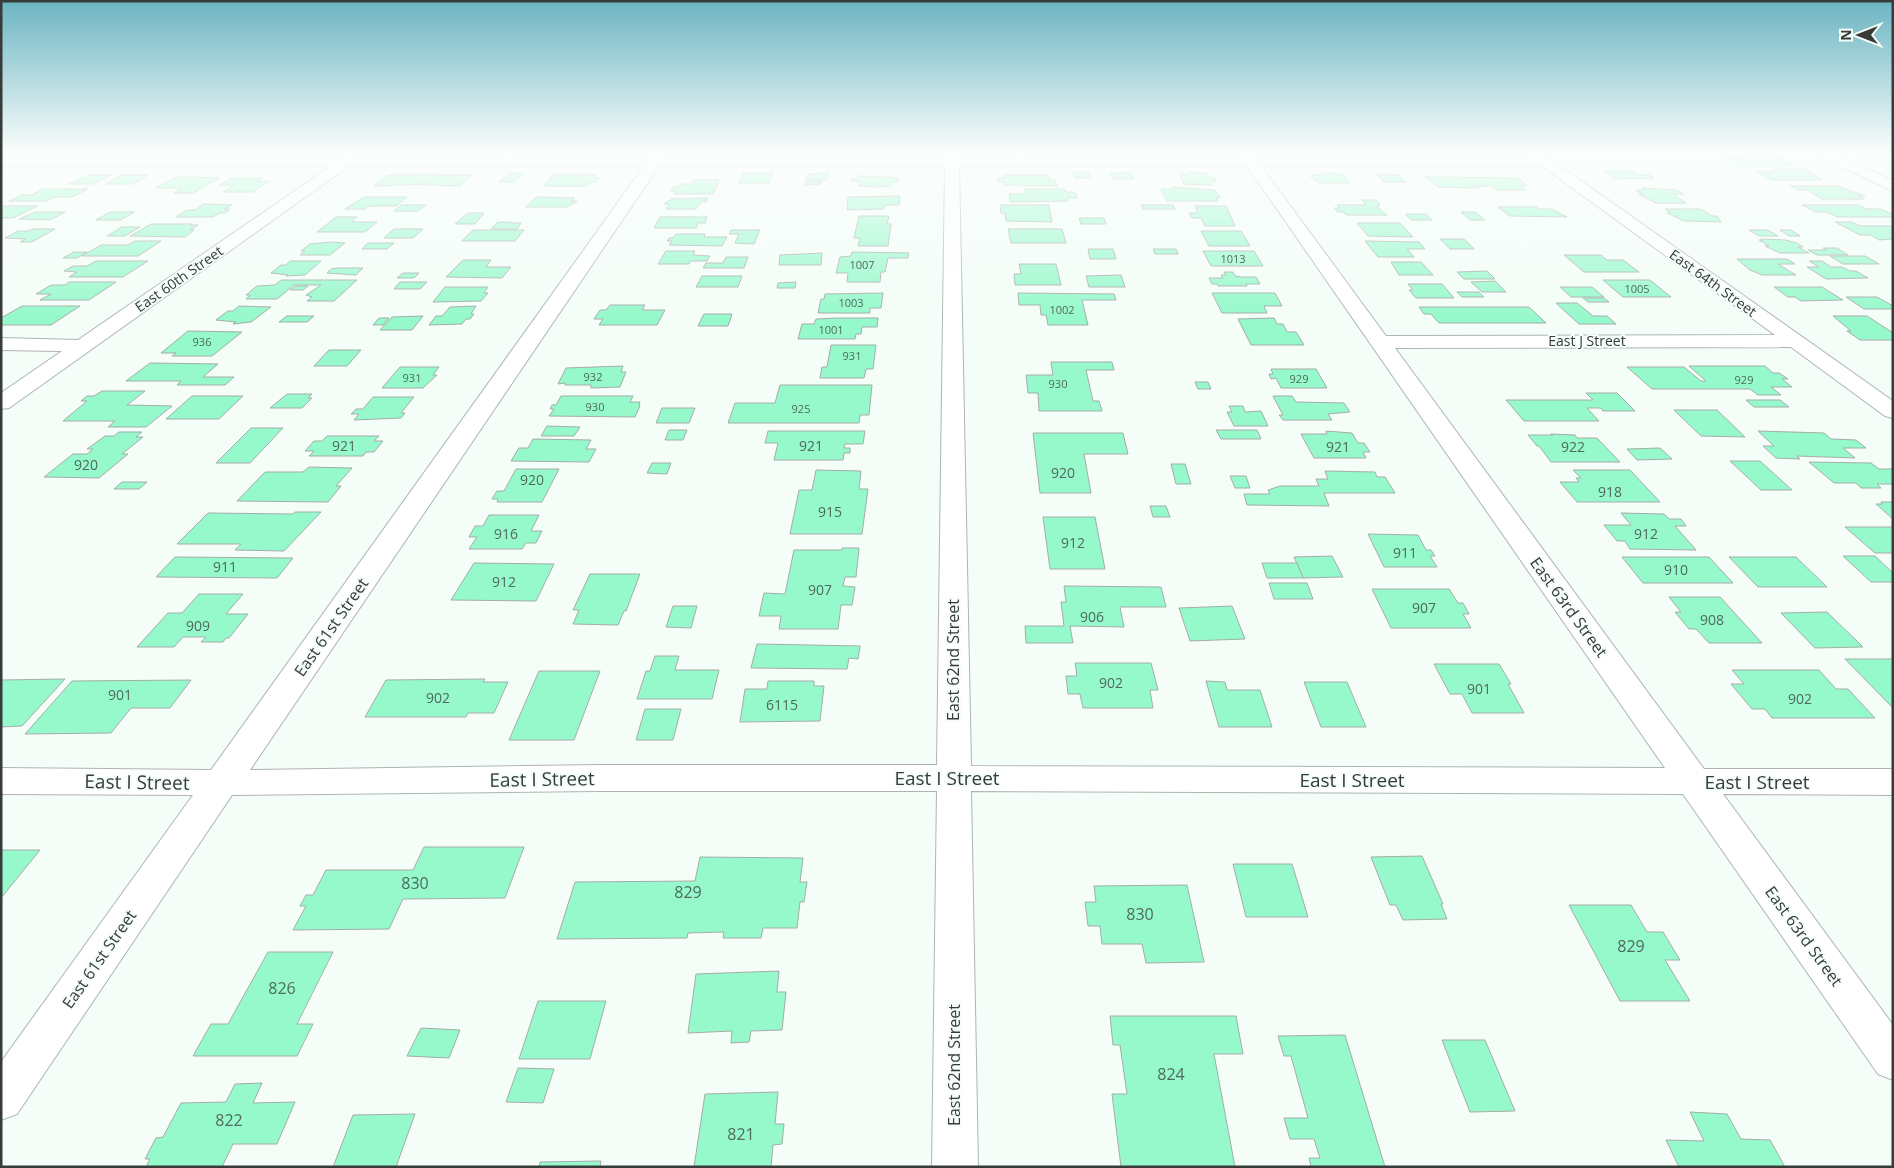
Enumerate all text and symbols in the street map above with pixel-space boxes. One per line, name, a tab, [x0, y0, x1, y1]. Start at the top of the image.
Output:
north arrow	[1834, 10, 1884, 60]
text: N	[1836, 29, 1855, 41]
street label: East 60th Street	[131, 241, 226, 316]
street label: East 64th Street	[1666, 245, 1761, 321]
house number: 1013	[1220, 251, 1246, 266]
house number: 1007	[849, 257, 875, 272]
house number: 1005	[1624, 281, 1650, 296]
house number: 1003	[838, 295, 864, 310]
house number: 1002	[1049, 302, 1075, 317]
house number: 1001	[818, 322, 844, 337]
street label: East J Street	[1548, 331, 1626, 350]
house number: 936	[193, 334, 211, 349]
house number: 931	[843, 348, 861, 363]
house number: 932	[584, 369, 602, 384]
house number: 931	[403, 370, 421, 385]
house number: 929	[1290, 371, 1308, 386]
house number: 929	[1735, 372, 1753, 387]
house number: 930	[1049, 376, 1067, 391]
house number: 930	[586, 399, 604, 414]
house number: 925	[792, 401, 810, 416]
house number: 921	[332, 436, 356, 455]
house number: 921	[799, 436, 823, 455]
house number: 921	[1326, 437, 1350, 456]
house number: 922	[1561, 437, 1585, 456]
house number: 920	[74, 455, 98, 474]
house number: 920	[1051, 463, 1075, 482]
house number: 920	[520, 470, 544, 489]
house number: 918	[1598, 482, 1622, 501]
house number: 915	[818, 502, 842, 521]
house number: 916	[494, 524, 518, 543]
house number: 912	[1634, 524, 1658, 543]
house number: 912	[1061, 533, 1085, 552]
house number: 911	[1393, 543, 1417, 562]
street label: East 63rd Street	[1525, 553, 1613, 662]
house number: 911	[213, 557, 237, 576]
house number: 910	[1664, 560, 1688, 579]
house number: 912	[492, 572, 516, 591]
street label: East 61st Street	[289, 573, 373, 681]
house number: 907	[808, 580, 832, 599]
house number: 907	[1412, 598, 1436, 617]
street label: East 62nd Street	[942, 599, 964, 721]
house number: 906	[1080, 607, 1104, 626]
house number: 908	[1700, 610, 1724, 629]
house number: 909	[186, 616, 210, 635]
house number: 902	[1099, 673, 1123, 692]
house number: 901	[1467, 679, 1491, 698]
house number: 901	[108, 685, 132, 704]
house number: 902	[426, 688, 450, 707]
house number: 902	[1788, 689, 1812, 708]
house number: 6115	[766, 695, 798, 714]
street label: East I Street	[489, 765, 595, 793]
street label: East I Street	[894, 765, 1000, 791]
street label: East I Street	[1299, 767, 1405, 793]
street label: East I Street	[84, 768, 190, 796]
street label: East I Street	[1704, 769, 1810, 795]
house number: 830	[401, 872, 429, 894]
house number: 829	[674, 881, 702, 903]
street label: East 63rd Street	[1760, 882, 1848, 991]
house number: 830	[1126, 903, 1154, 925]
street label: East 61st Street	[57, 905, 141, 1013]
house number: 829	[1617, 935, 1645, 957]
house number: 826	[268, 977, 296, 999]
street label: East 62nd Street	[943, 1004, 965, 1126]
house number: 824	[1157, 1063, 1185, 1085]
house number: 822	[215, 1109, 243, 1131]
house number: 821	[727, 1123, 755, 1145]

